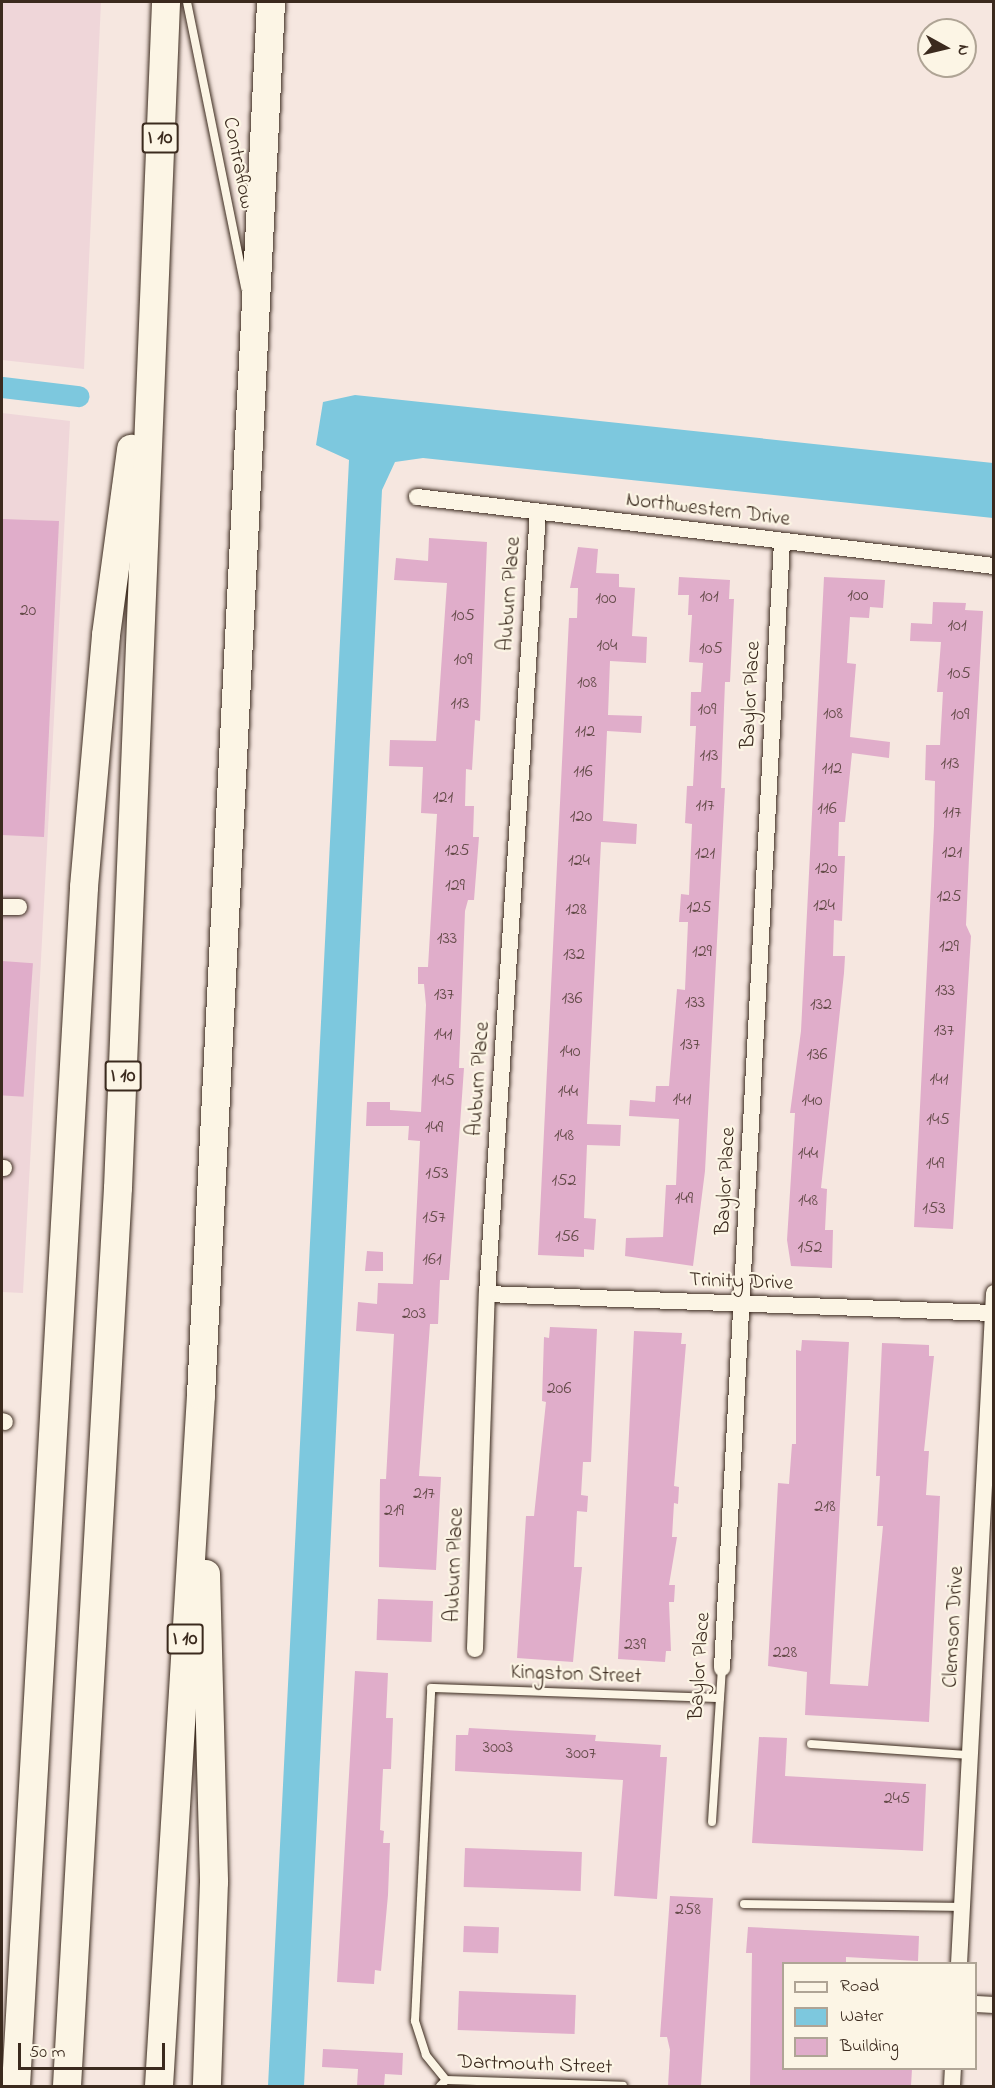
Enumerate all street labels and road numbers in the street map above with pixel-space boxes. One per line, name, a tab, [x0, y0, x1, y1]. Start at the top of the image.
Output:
street label: Contraflow	[217, 115, 259, 211]
road number: I 10	[140, 121, 180, 155]
street label: Northwestern Drive	[625, 487, 791, 533]
street label: Auburn Place	[493, 536, 527, 652]
street label: Baylor Place	[736, 640, 766, 750]
street label: Auburn Place	[462, 1021, 496, 1137]
road number: I 10	[104, 1059, 142, 1093]
street label: Baylor Place	[711, 1126, 741, 1236]
street label: Trinity Drive	[688, 1268, 794, 1296]
street label: Auburn Place	[440, 1507, 470, 1623]
street label: Clemson Drive	[938, 1566, 970, 1688]
street label: Baylor Place	[684, 1611, 716, 1721]
road number: I 10	[166, 1622, 204, 1656]
street label: Kingston Street	[510, 1660, 642, 1690]
street label: Dartmouth Street	[457, 2050, 613, 2080]

